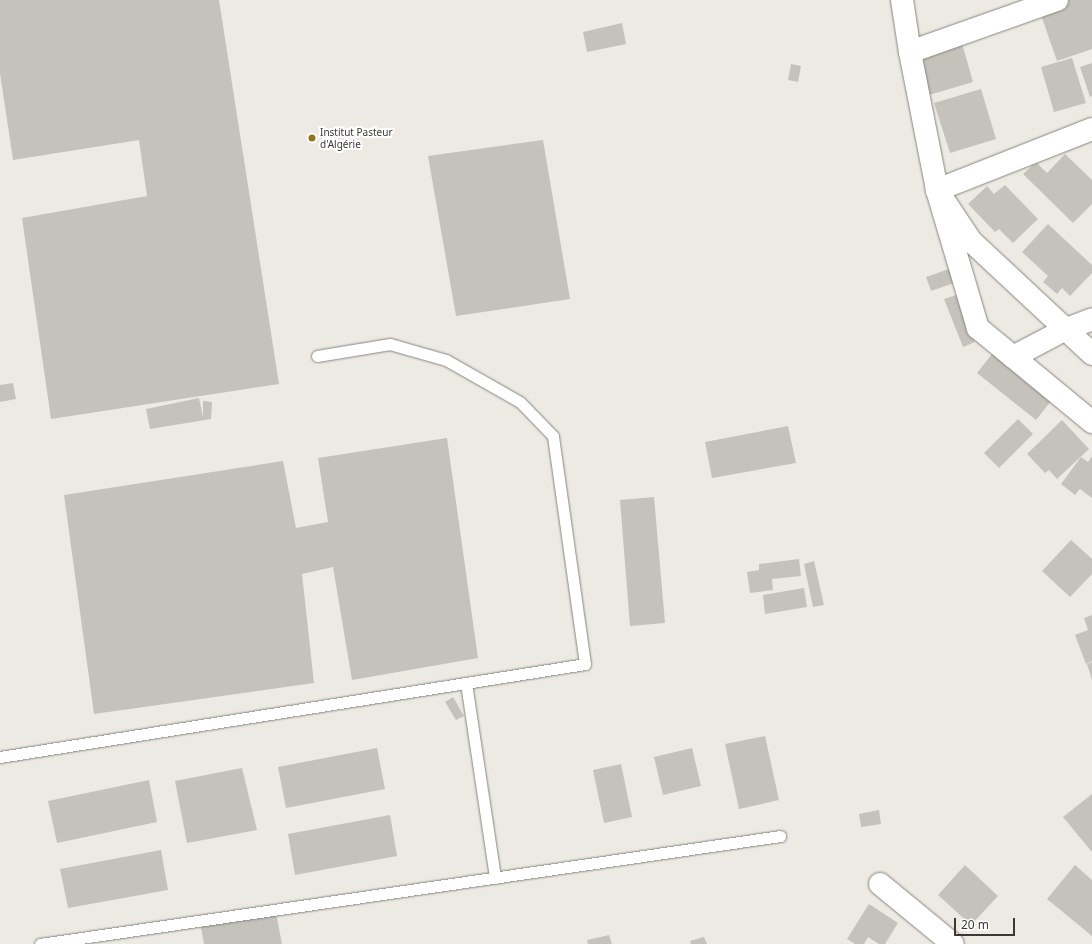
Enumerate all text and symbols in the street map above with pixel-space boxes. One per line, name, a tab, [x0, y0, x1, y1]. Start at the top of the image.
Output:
place label: Institut Pasteur d'Algérie	[320, 126, 393, 150]
marker: Institut Pasteur d'Algérie	[307, 133, 317, 143]
scale bar	[956, 910, 1017, 936]
text: 20 m	[961, 916, 989, 933]

